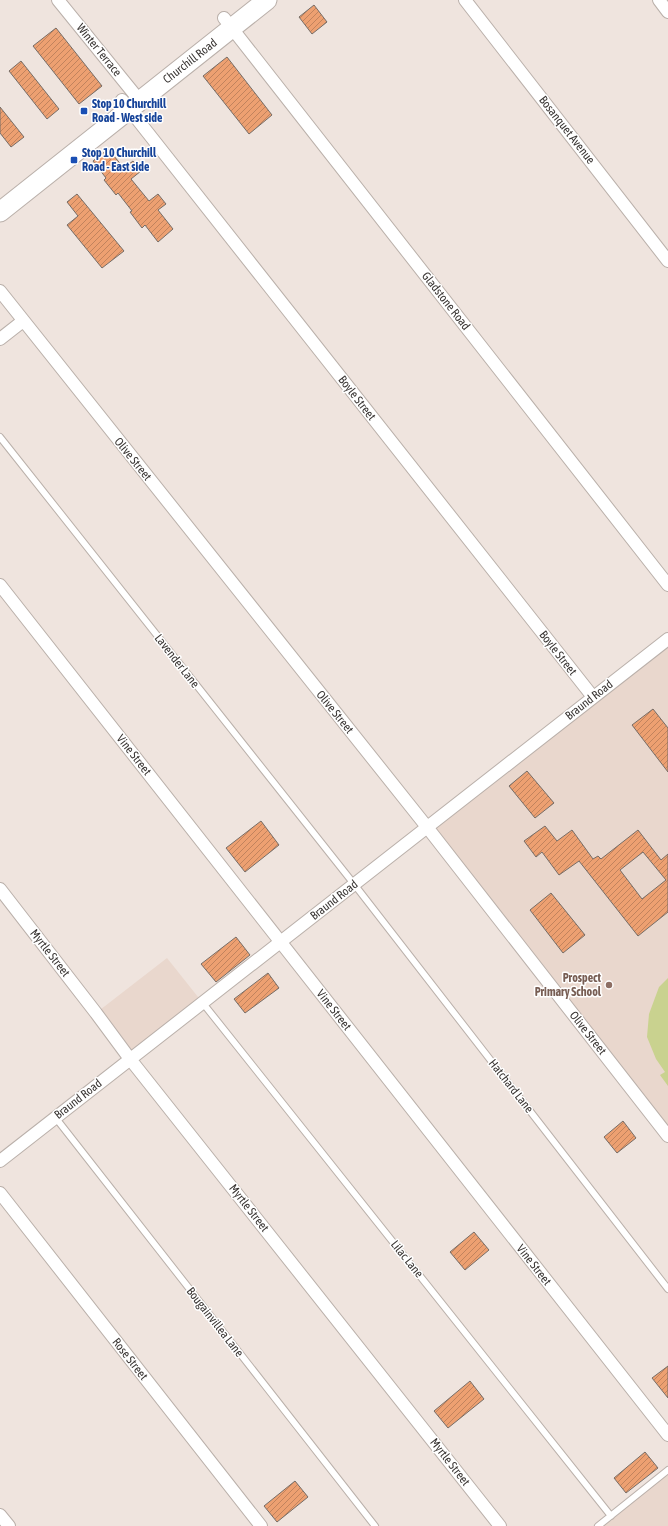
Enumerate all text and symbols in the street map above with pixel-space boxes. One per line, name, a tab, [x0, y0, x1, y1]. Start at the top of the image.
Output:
street label: Winter Terrace	[74, 21, 124, 79]
street label: Churchill Road	[160, 36, 220, 86]
street label: Bosanquet Avenue	[536, 93, 598, 167]
place label: Stop 10 Churchill Road - West side	[92, 97, 167, 125]
marker: Stop 10 Churchill Road - West side	[79, 106, 89, 116]
place label: Stop 10 Churchill Road - East side	[82, 146, 157, 174]
marker: Stop 10 Churchill Road - East side	[69, 155, 79, 165]
street label: Gladstone Road	[419, 269, 473, 333]
street label: Boyle Street	[335, 373, 379, 423]
street label: Olive Street	[111, 435, 155, 484]
street label: Boyle Street	[536, 628, 580, 678]
street label: Lavender Lane	[152, 631, 202, 691]
street label: Braund Road	[562, 677, 616, 723]
street label: Olive Street	[313, 688, 357, 737]
street label: Vine Street	[114, 732, 155, 779]
street label: Braund Road	[307, 877, 361, 923]
street label: Myrtle Street	[27, 926, 73, 980]
place label: Prospect Primary School	[535, 971, 602, 999]
marker: Prospect Primary School	[604, 980, 614, 990]
street label: Vine Street	[314, 987, 355, 1034]
street label: Olive Street	[567, 1009, 610, 1058]
street label: Hatchard Lane	[486, 1056, 536, 1116]
street label: Braund Road	[51, 1076, 105, 1122]
street label: Myrtle Street	[226, 1181, 272, 1235]
street label: Lilac Lane	[388, 1238, 426, 1280]
street label: Vine Street	[514, 1242, 555, 1289]
street label: Bougainvillea Lane	[184, 1284, 246, 1360]
street label: Rose Street	[109, 1335, 151, 1383]
street label: Myrtle Street	[427, 1435, 473, 1489]

